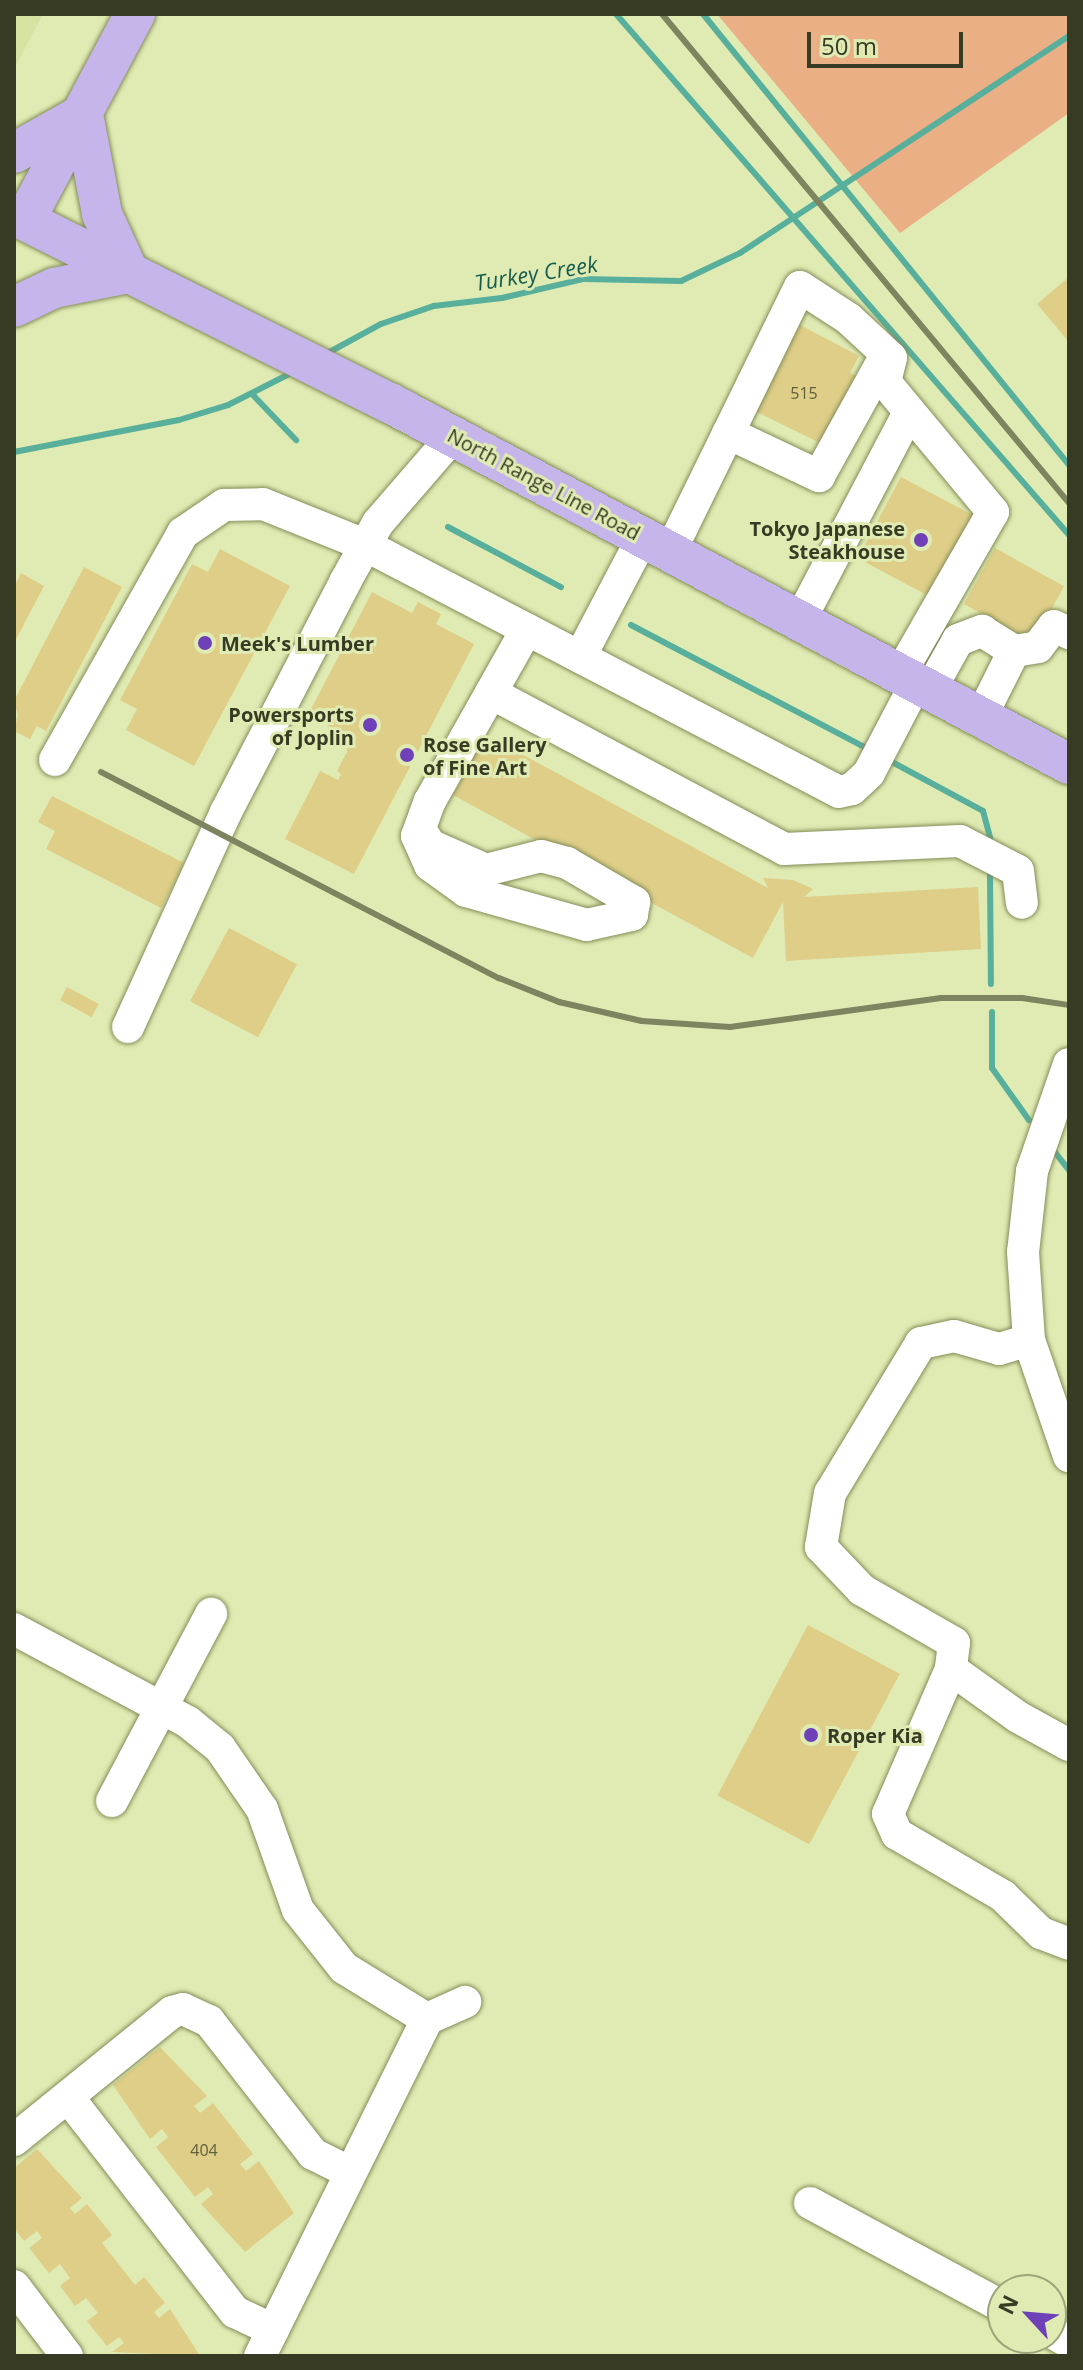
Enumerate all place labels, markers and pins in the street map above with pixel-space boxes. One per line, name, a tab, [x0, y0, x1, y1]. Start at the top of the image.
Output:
place label: Tokyo Japanese Steakhouse	[750, 516, 905, 563]
marker: Tokyo Japanese Steakhouse	[912, 531, 930, 549]
place label: Meek's Lumber	[221, 631, 374, 655]
marker: Meek's Lumber	[196, 634, 214, 652]
place label: Powersports of Joplin	[228, 702, 354, 749]
marker: Powersports of Joplin	[361, 716, 379, 734]
place label: Rose Gallery of Fine Art	[423, 732, 547, 779]
marker: Rose Gallery of Fine Art	[398, 746, 416, 764]
place label: Roper Kia	[827, 1723, 923, 1747]
marker: Roper Kia	[802, 1726, 820, 1744]

